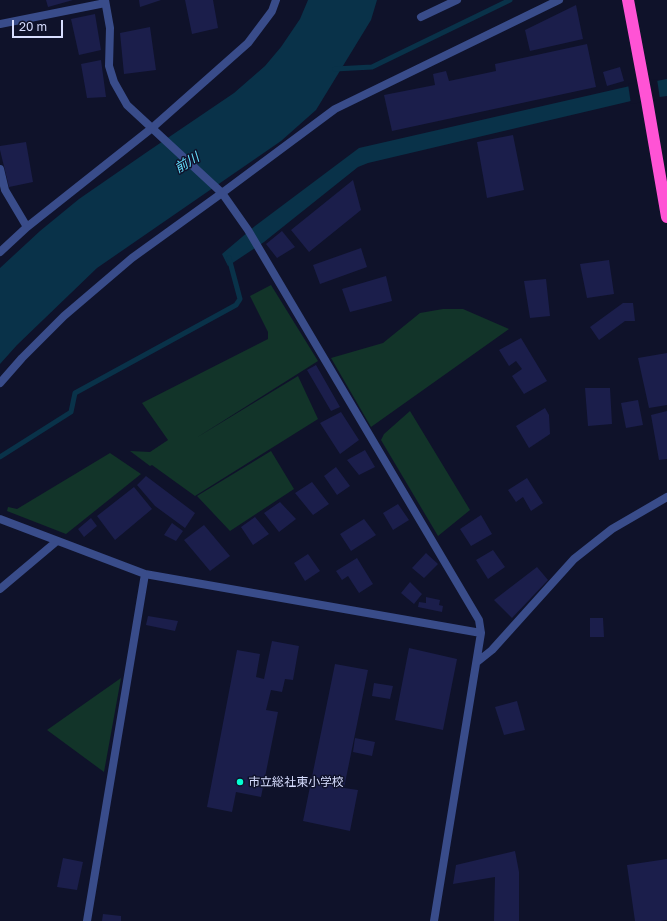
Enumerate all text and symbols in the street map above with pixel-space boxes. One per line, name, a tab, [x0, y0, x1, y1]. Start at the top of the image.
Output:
scale bar	[14, 12, 65, 38]
text: 20 m	[19, 19, 47, 34]
water label: 前川	[172, 150, 202, 176]
place label: 市立総社東小学校	[248, 775, 344, 789]
marker: 市立総社東小学校	[235, 777, 245, 787]

